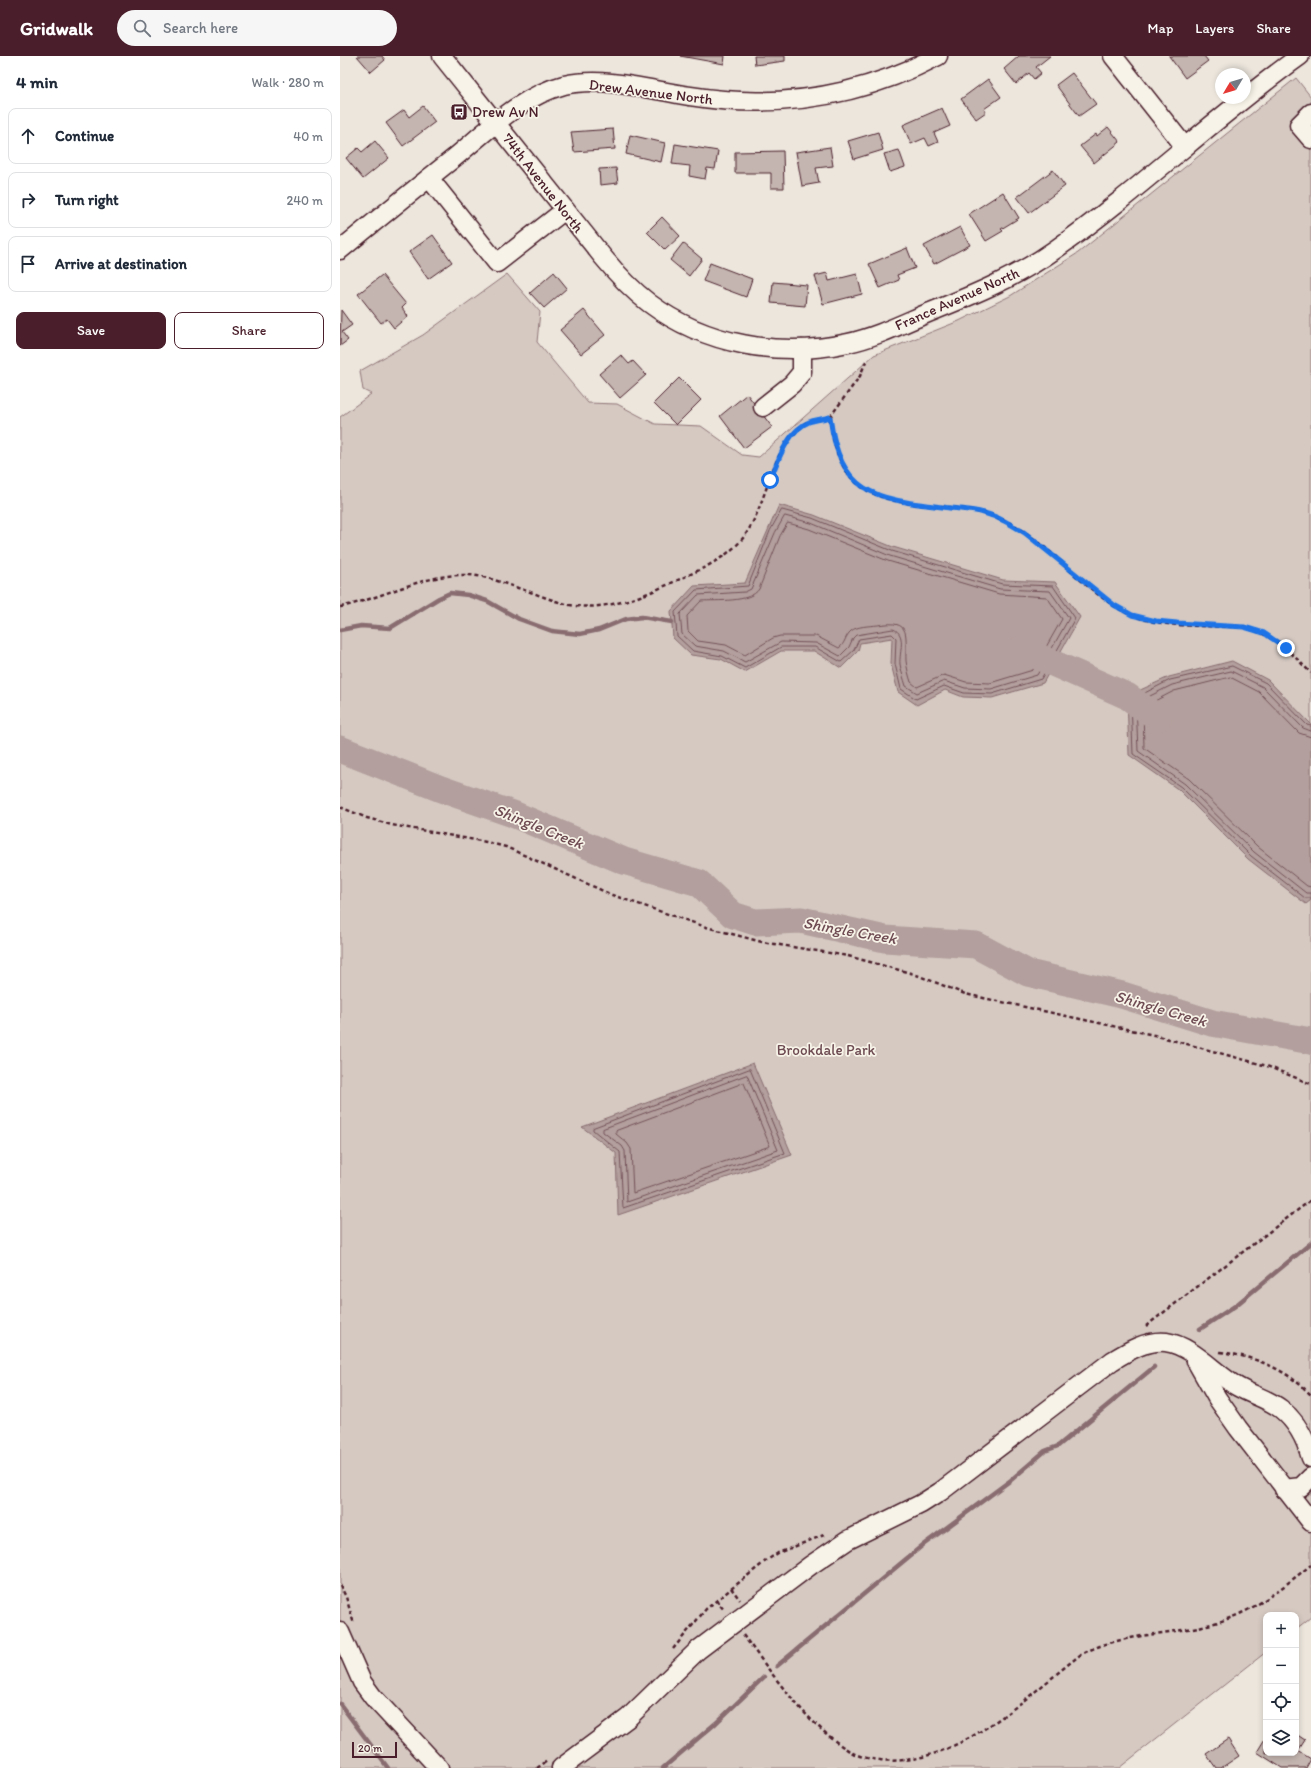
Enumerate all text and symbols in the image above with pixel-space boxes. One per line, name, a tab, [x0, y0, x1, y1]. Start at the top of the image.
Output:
search box	[117, 10, 397, 46]
text: Gridwalk	[20, 17, 93, 40]
icon: search	[131, 17, 153, 39]
text: Search here	[163, 19, 238, 37]
text: Map	[1148, 20, 1173, 37]
text: Layers	[1195, 20, 1234, 37]
text: Share	[1256, 20, 1291, 37]
north arrow	[1215, 68, 1251, 104]
text: 4 min	[16, 72, 58, 92]
text: Walk · 280 m	[251, 75, 324, 90]
street label: Drew Avenue North	[588, 75, 714, 109]
bus stop icon: Drew Av N	[449, 102, 469, 122]
place label: Drew Av N	[472, 103, 539, 121]
icon: ahead	[17, 125, 39, 147]
text: Continue	[55, 127, 114, 145]
text: 40 m	[293, 129, 323, 144]
street label: 74th Avenue North	[499, 130, 587, 236]
icon: right	[17, 189, 39, 211]
text: Turn right	[55, 191, 119, 209]
text: 240 m	[286, 193, 323, 208]
icon: arrive	[17, 253, 39, 275]
text: Arrive at destination	[55, 255, 187, 273]
street label: France Avenue North	[892, 263, 1022, 335]
button: Save	[16, 312, 166, 349]
button: Share	[174, 312, 324, 349]
route start	[761, 471, 779, 489]
route end	[1277, 639, 1295, 657]
water label: Shingle Creek	[492, 800, 587, 853]
water label: Shingle Creek	[802, 913, 899, 948]
water label: Shingle Creek	[1113, 986, 1209, 1031]
park label: Brookdale Park	[777, 1041, 876, 1059]
map controls	[1263, 1612, 1299, 1756]
button: +	[1263, 1612, 1299, 1648]
button: −	[1263, 1648, 1299, 1684]
button: locate	[1263, 1684, 1299, 1720]
button: layers	[1263, 1720, 1299, 1756]
scale bar	[352, 1740, 397, 1759]
text: 20 m	[358, 1742, 382, 1755]

